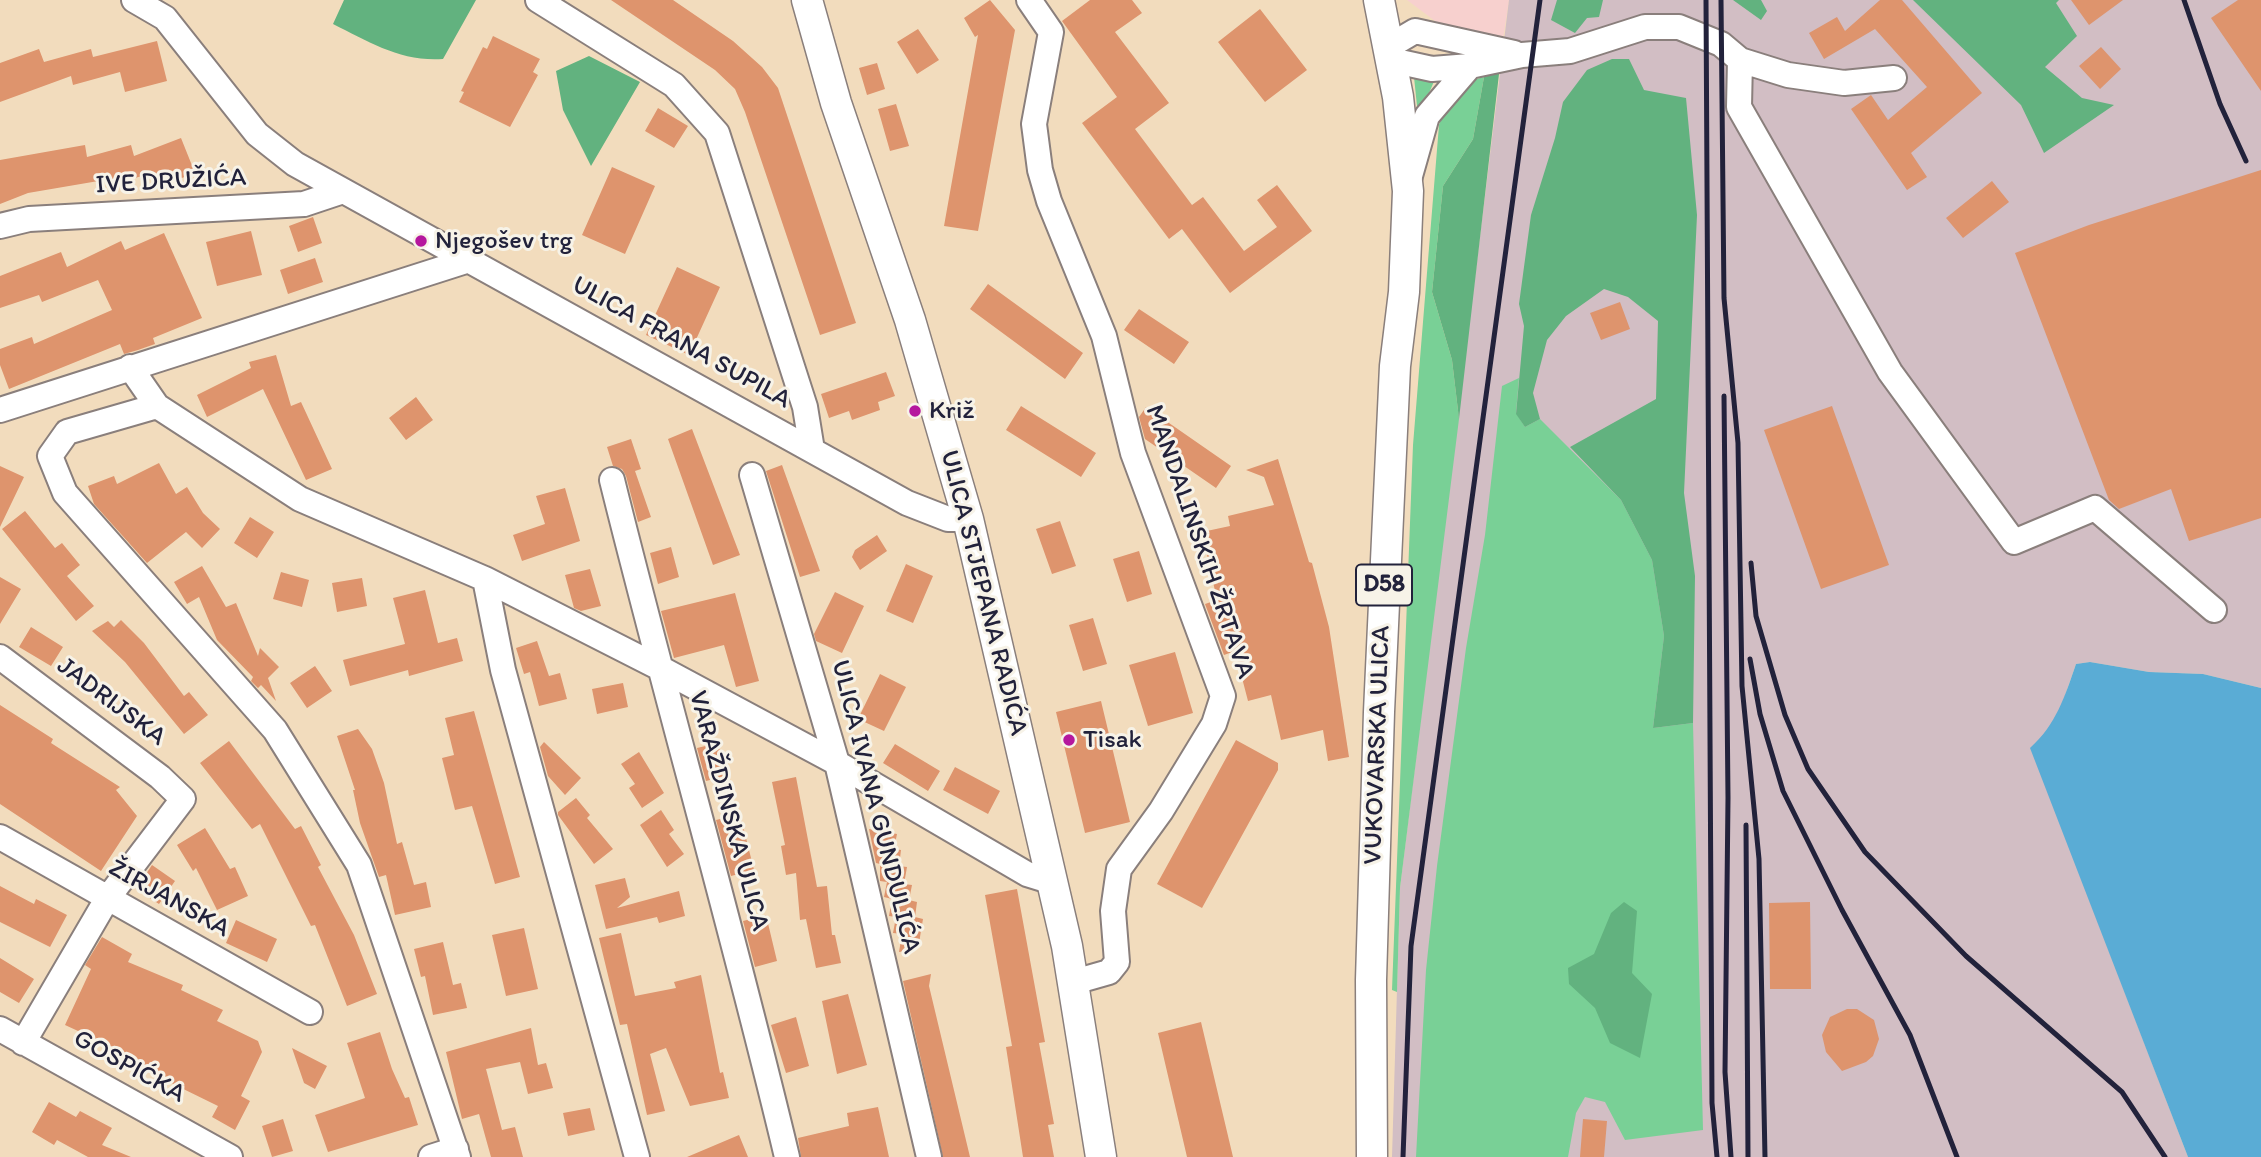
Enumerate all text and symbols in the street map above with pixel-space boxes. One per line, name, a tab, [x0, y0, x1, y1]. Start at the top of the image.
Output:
street label: IVE DRUŽIĆA	[95, 162, 247, 202]
place label: Njegošev trg	[435, 225, 573, 257]
marker: Njegošev trg	[413, 233, 429, 249]
street label: ULICA FRANA SUPILA	[566, 270, 796, 416]
place label: Križ	[929, 395, 974, 427]
street label: MANDALINSKIH ŽRTAVA	[1137, 401, 1261, 683]
marker: Križ	[907, 403, 923, 419]
street label: ULICA STJEPANA RADIĆA	[932, 447, 1034, 739]
road number: D58	[1356, 564, 1412, 606]
street label: VUKOVARSKA ULICA	[1358, 625, 1398, 865]
street label: JADRIJSKA	[50, 651, 172, 753]
street label: ULICA IVANA GUNDULIĆA	[823, 657, 927, 957]
street label: VARAŽDINSKA ULICA	[681, 687, 775, 935]
place label: Tisak	[1083, 724, 1142, 756]
marker: Tisak	[1061, 732, 1077, 748]
street label: ŽIRJANSKA	[103, 853, 235, 945]
street label: GOSPIĆKA	[67, 1023, 191, 1111]

